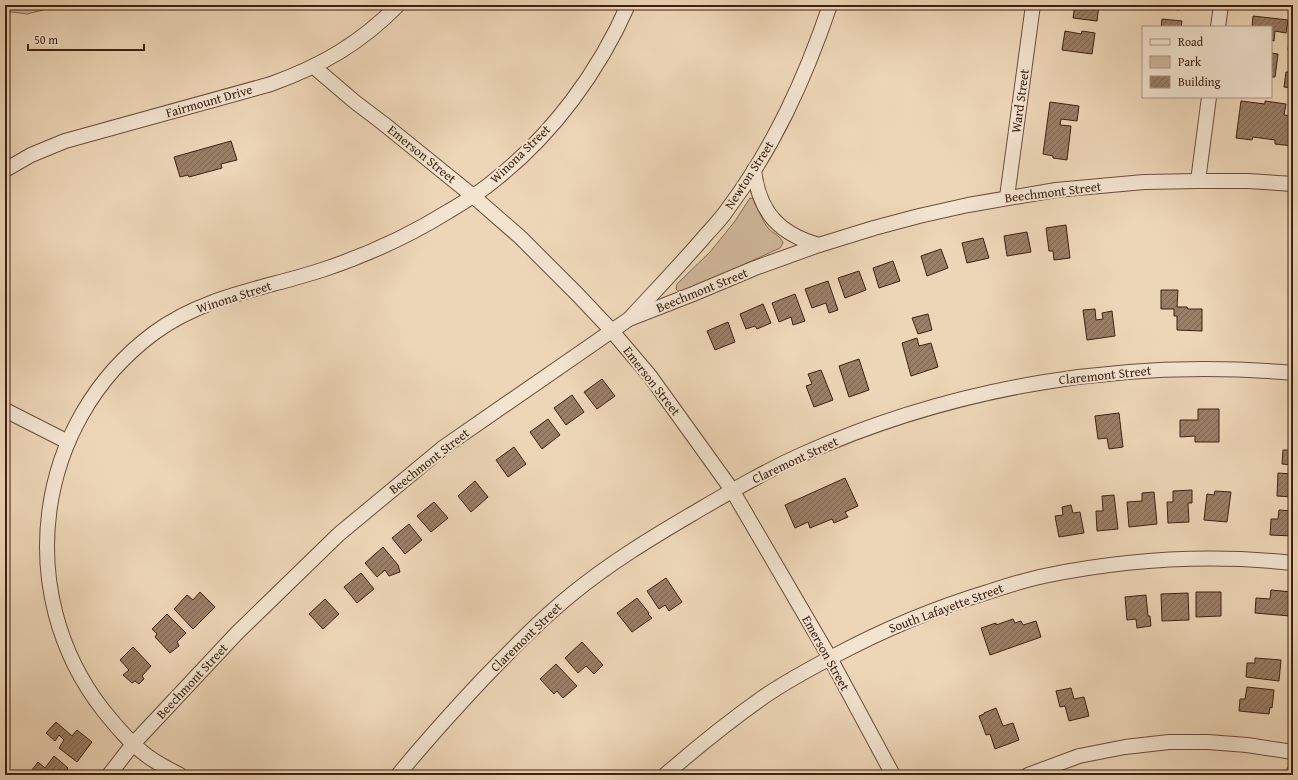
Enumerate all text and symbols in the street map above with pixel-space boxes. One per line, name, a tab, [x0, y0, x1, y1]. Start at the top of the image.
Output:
scale bar	[28, 26, 144, 52]
legend	[1142, 26, 1272, 98]
text: 50 m	[34, 31, 58, 48]
text: Road	[1178, 33, 1204, 50]
text: Park	[1178, 53, 1202, 70]
street label: Ward Street	[1006, 67, 1034, 134]
text: Building	[1178, 73, 1221, 90]
street label: Fairmount Drive	[164, 80, 254, 122]
street label: Emerson Street	[384, 120, 461, 188]
street label: Winona Street	[485, 120, 555, 188]
street label: Newton Street	[720, 137, 778, 213]
street label: Beechmont Street	[1004, 177, 1103, 207]
street label: Beechmont Street	[653, 263, 751, 317]
street label: Winona Street	[194, 276, 274, 318]
street label: Emerson Street	[619, 342, 685, 420]
street label: Claremont Street	[1058, 361, 1153, 389]
street label: Beechmont Street	[385, 423, 474, 498]
street label: Claremont Street	[749, 432, 842, 488]
street label: South Lafayette Street	[886, 578, 1006, 638]
street label: Claremont Street	[486, 598, 566, 676]
street label: Emerson Street	[797, 612, 855, 694]
street label: Beechmont Street	[152, 639, 232, 723]

